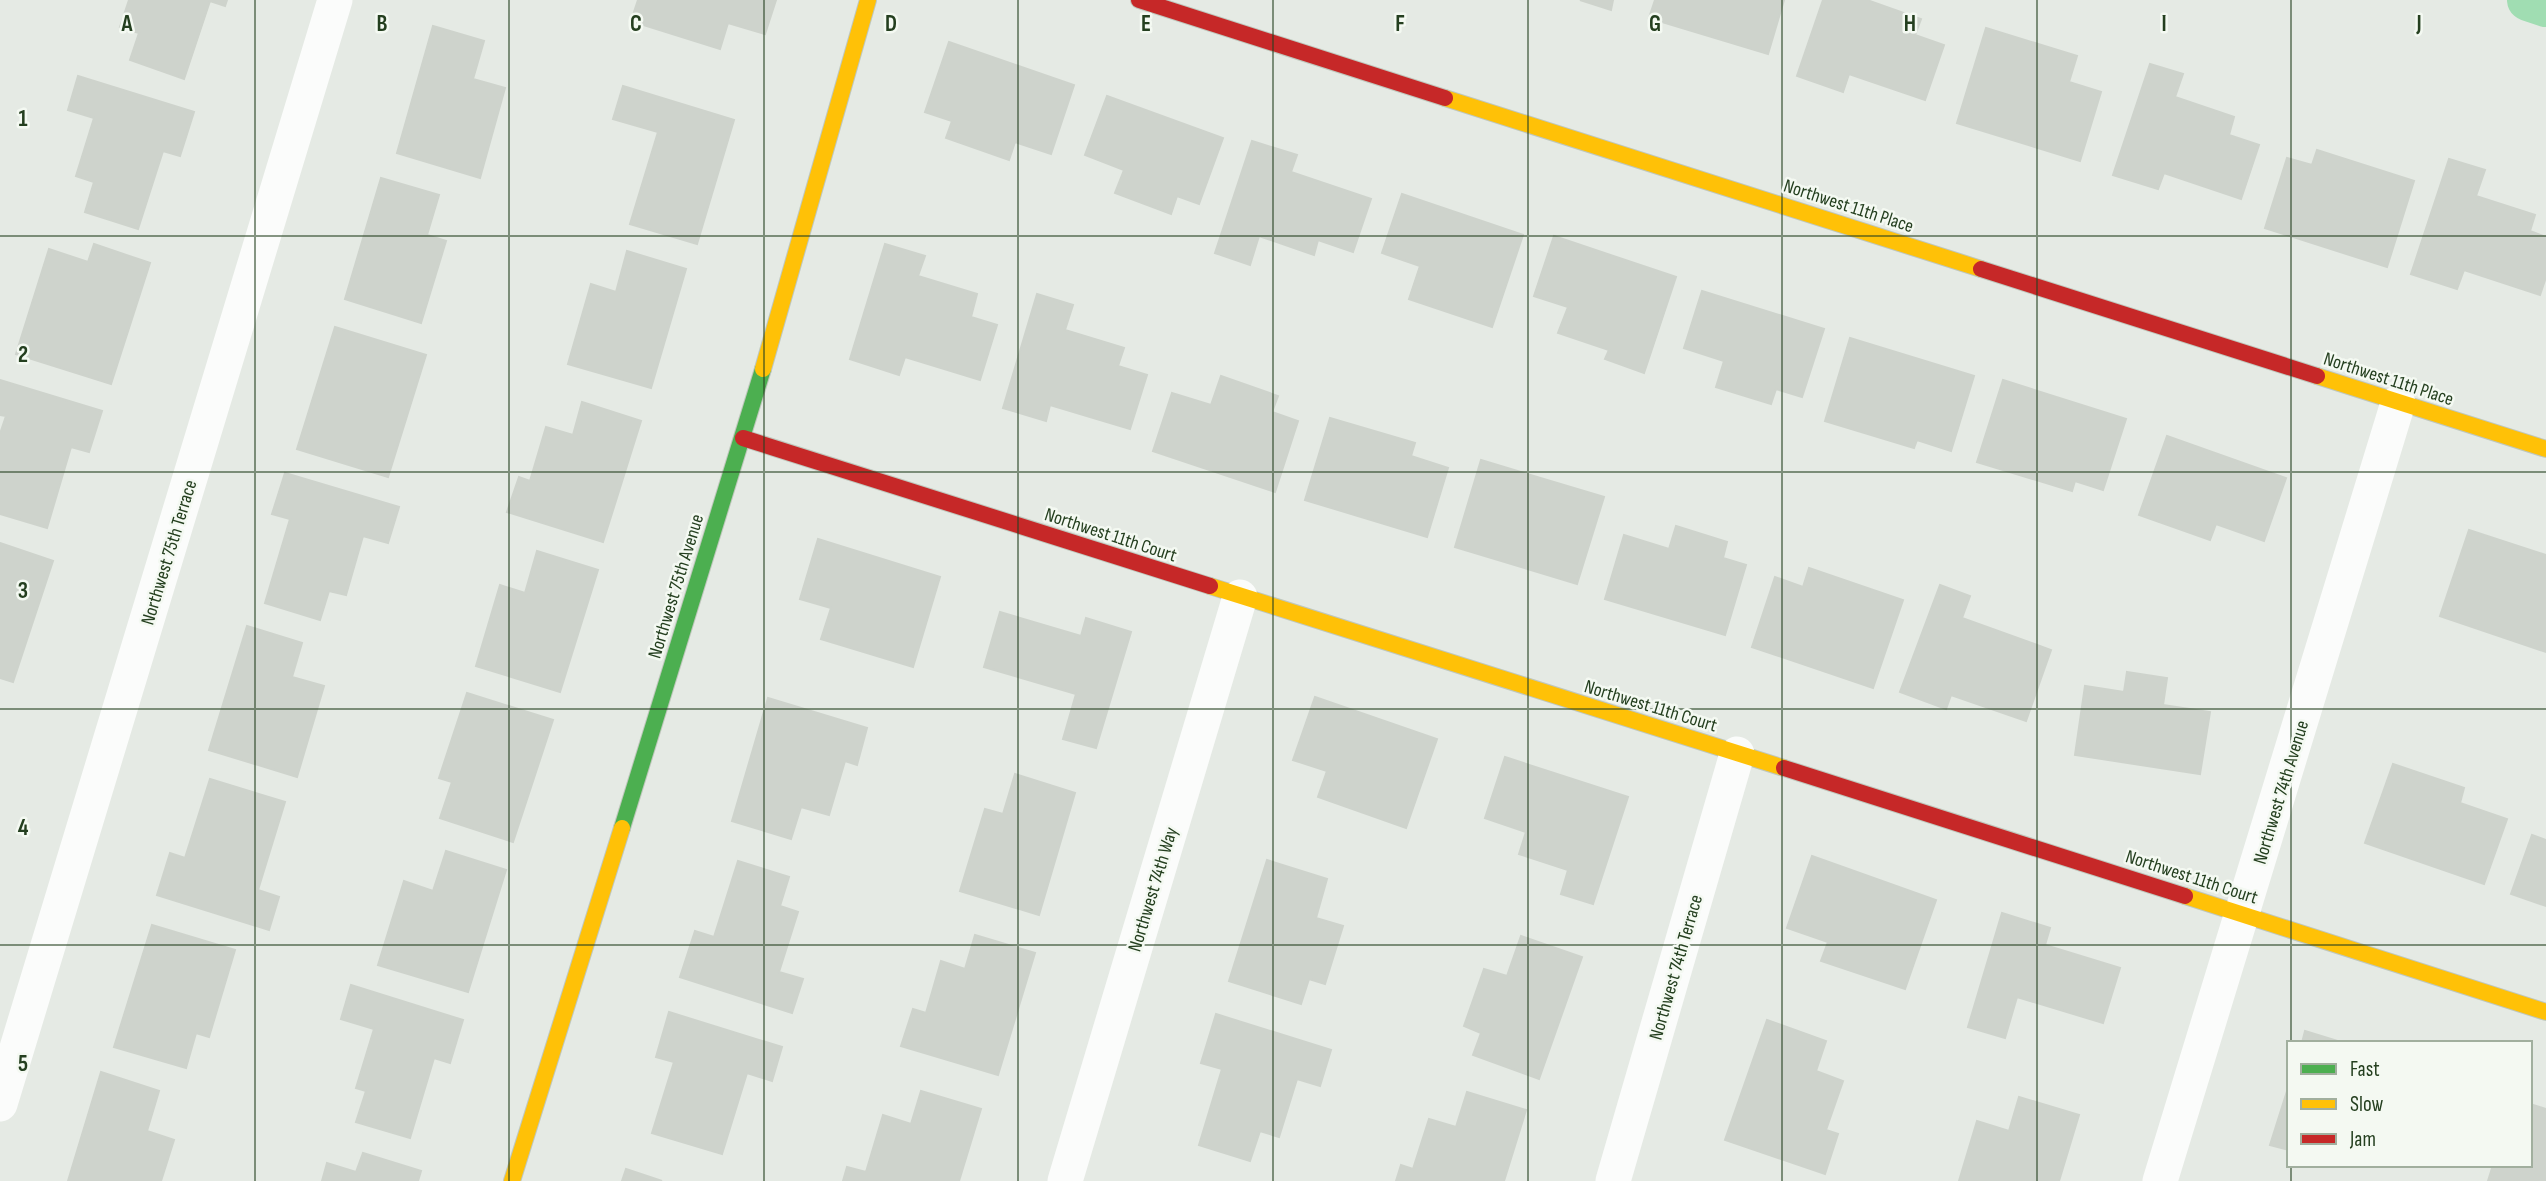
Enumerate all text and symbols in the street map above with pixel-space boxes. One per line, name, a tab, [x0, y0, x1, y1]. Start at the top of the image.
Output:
text: A	[121, 10, 134, 38]
text: B	[377, 10, 388, 38]
text: C	[630, 10, 642, 38]
text: D	[885, 10, 897, 38]
text: E	[1141, 10, 1151, 38]
text: F	[1395, 10, 1405, 38]
text: G	[1649, 10, 1661, 38]
text: H	[1904, 10, 1916, 38]
text: I	[2161, 10, 2167, 38]
text: J	[2415, 10, 2422, 38]
text: 1	[18, 105, 28, 133]
street label: Northwest 11th Place	[1781, 175, 1916, 238]
text: 2	[18, 341, 28, 369]
street label: Northwest 11th Place	[2321, 348, 2456, 411]
street label: Northwest 75th Terrace	[136, 477, 202, 628]
street label: Northwest 11th Court	[1042, 503, 1180, 568]
street label: Northwest 75th Avenue	[644, 512, 709, 661]
text: 3	[18, 577, 28, 605]
street label: Northwest 11th Court	[1581, 675, 1720, 738]
street label: Northwest 74th Avenue	[2249, 718, 2314, 867]
text: 4	[18, 814, 29, 842]
street label: Northwest 74th Way	[1124, 824, 1183, 954]
street label: Northwest 11th Court	[2123, 845, 2261, 910]
street label: Northwest 74th Terrace	[1645, 892, 1708, 1043]
legend	[2287, 1041, 2532, 1167]
text: 5	[18, 1050, 28, 1078]
text: Fast	[2350, 1057, 2380, 1082]
text: Slow	[2350, 1092, 2384, 1117]
text: Jam	[2349, 1127, 2376, 1152]

